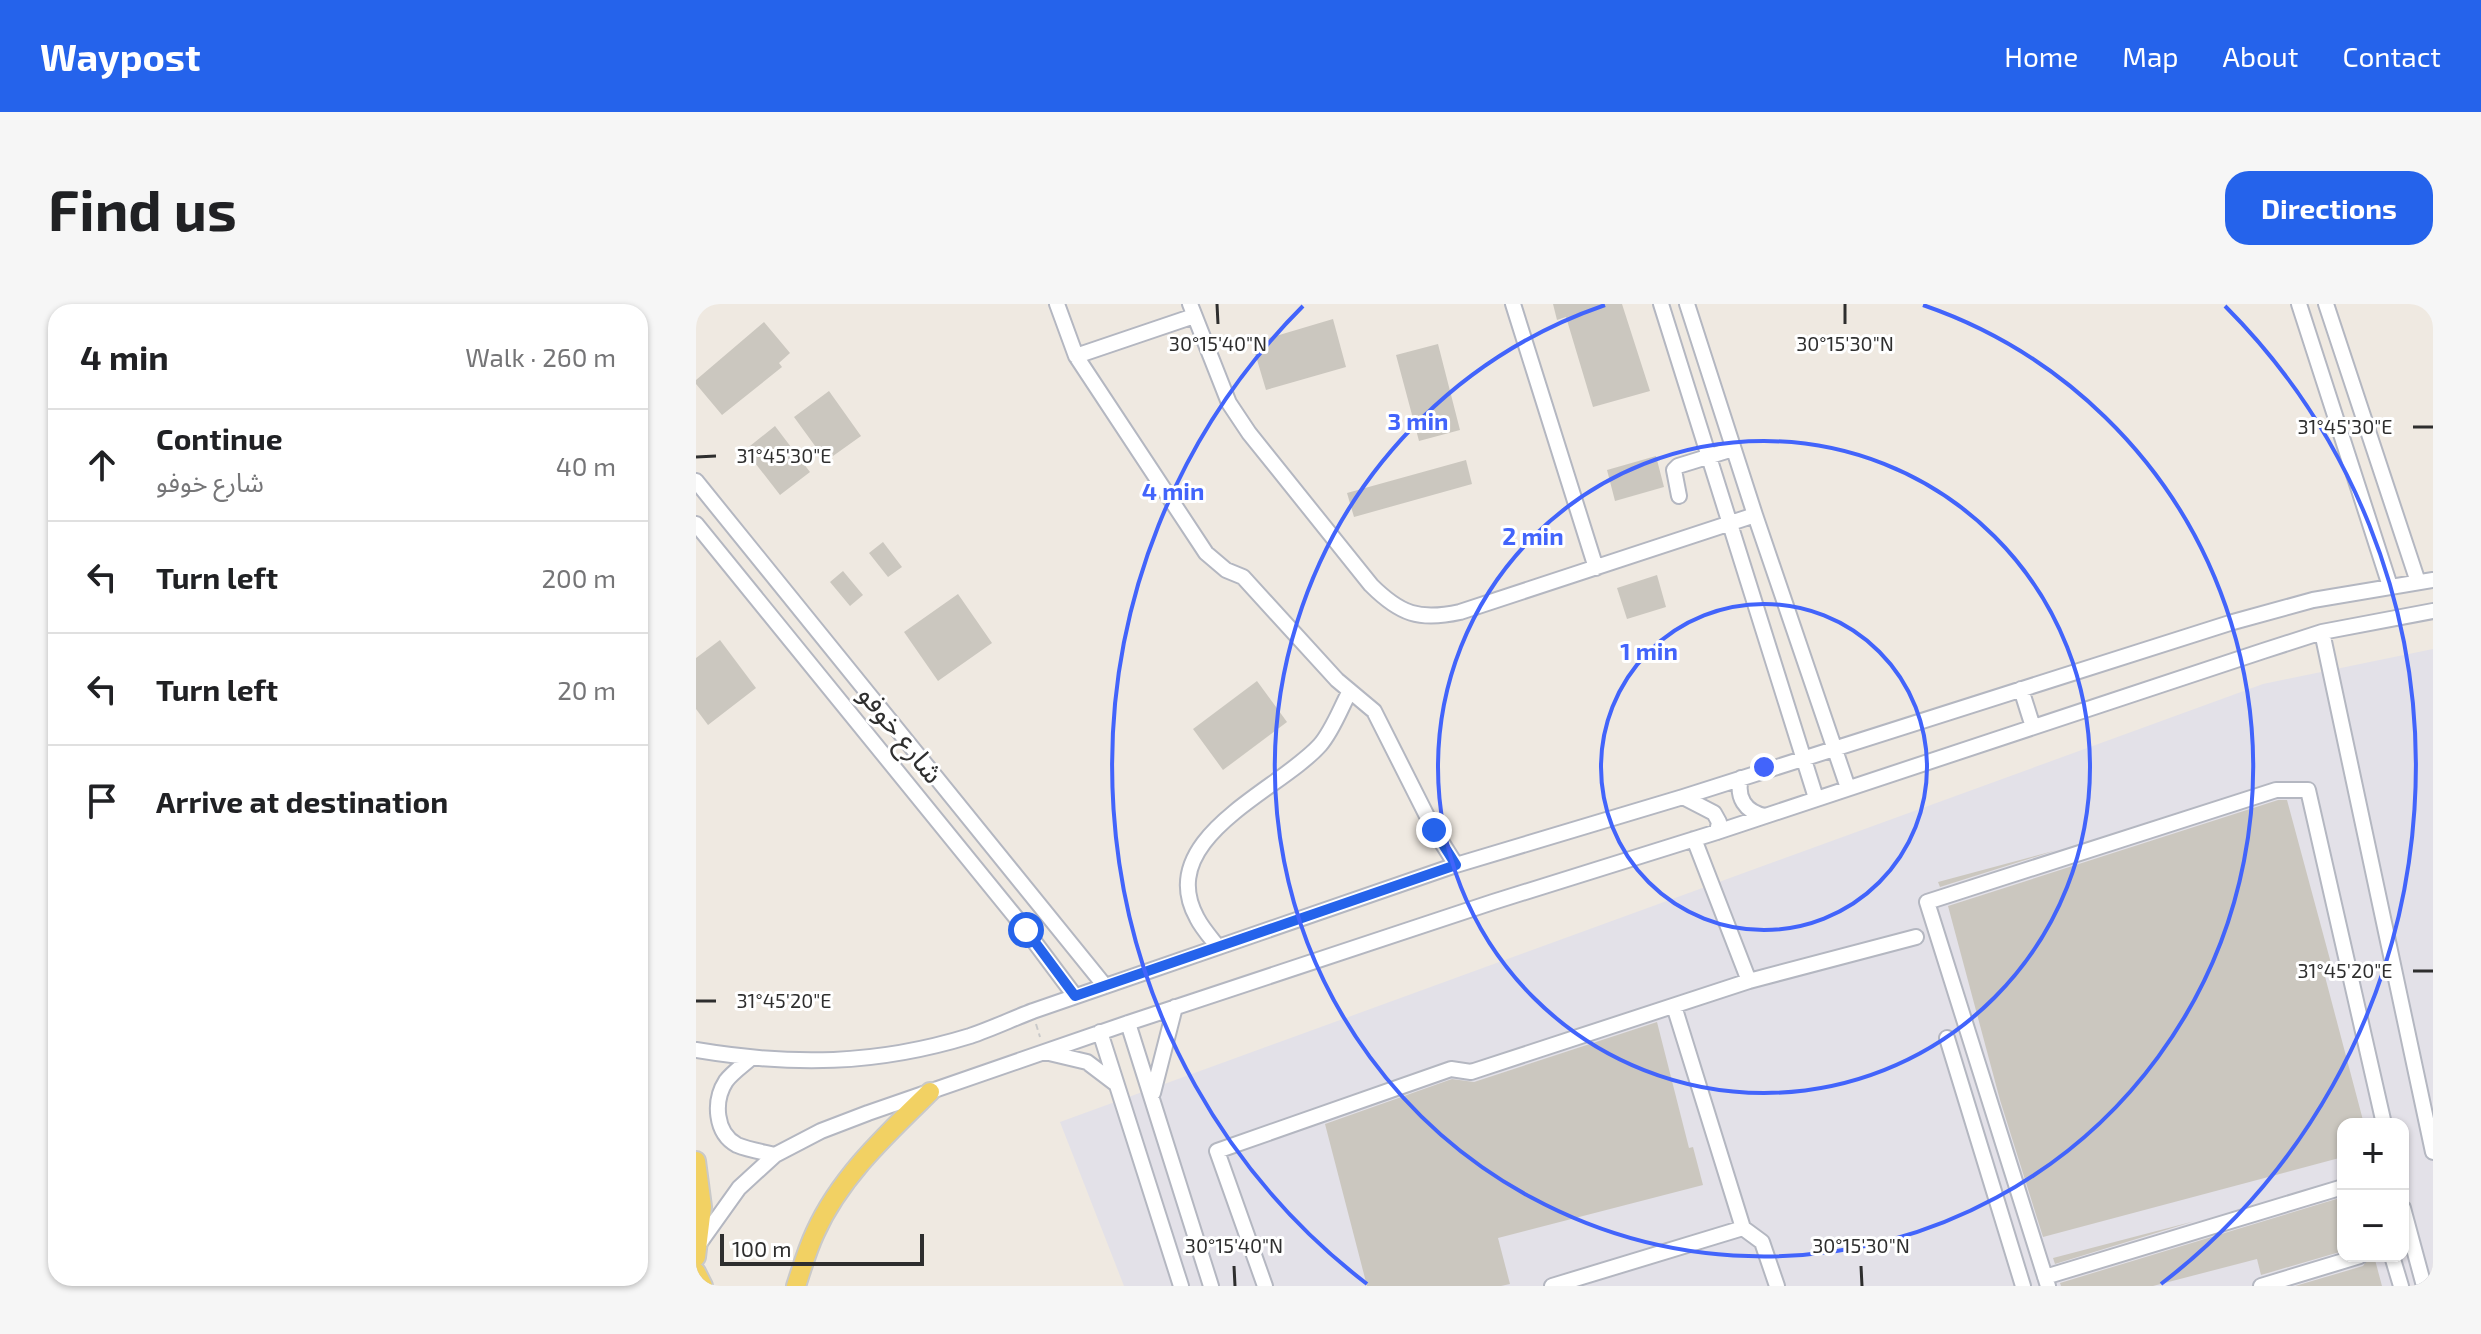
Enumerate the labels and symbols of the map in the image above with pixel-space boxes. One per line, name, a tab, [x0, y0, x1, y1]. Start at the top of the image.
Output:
text: 30°15'40"N	[1169, 331, 1267, 355]
text: 30°15'30"N	[1796, 331, 1894, 355]
text: 3 min	[1388, 406, 1448, 435]
text: 31°45'30"E	[2298, 414, 2392, 438]
text: 31°45'30"E	[737, 443, 831, 467]
text: 4 min	[1142, 476, 1204, 505]
text: 2 min	[1502, 521, 1564, 550]
text: 1 min	[1620, 636, 1678, 665]
street label: شارع خوفو	[848, 677, 952, 792]
centre of rings	[1750, 753, 1778, 781]
route end	[1416, 812, 1452, 848]
route start	[1008, 912, 1044, 948]
text: 31°45'20"E	[2297, 958, 2393, 982]
text: 31°45'20"E	[736, 988, 832, 1012]
scale bar	[720, 1230, 924, 1266]
text: 30°15'40"N	[1185, 1233, 1283, 1257]
text: 30°15'30"N	[1812, 1233, 1910, 1257]

